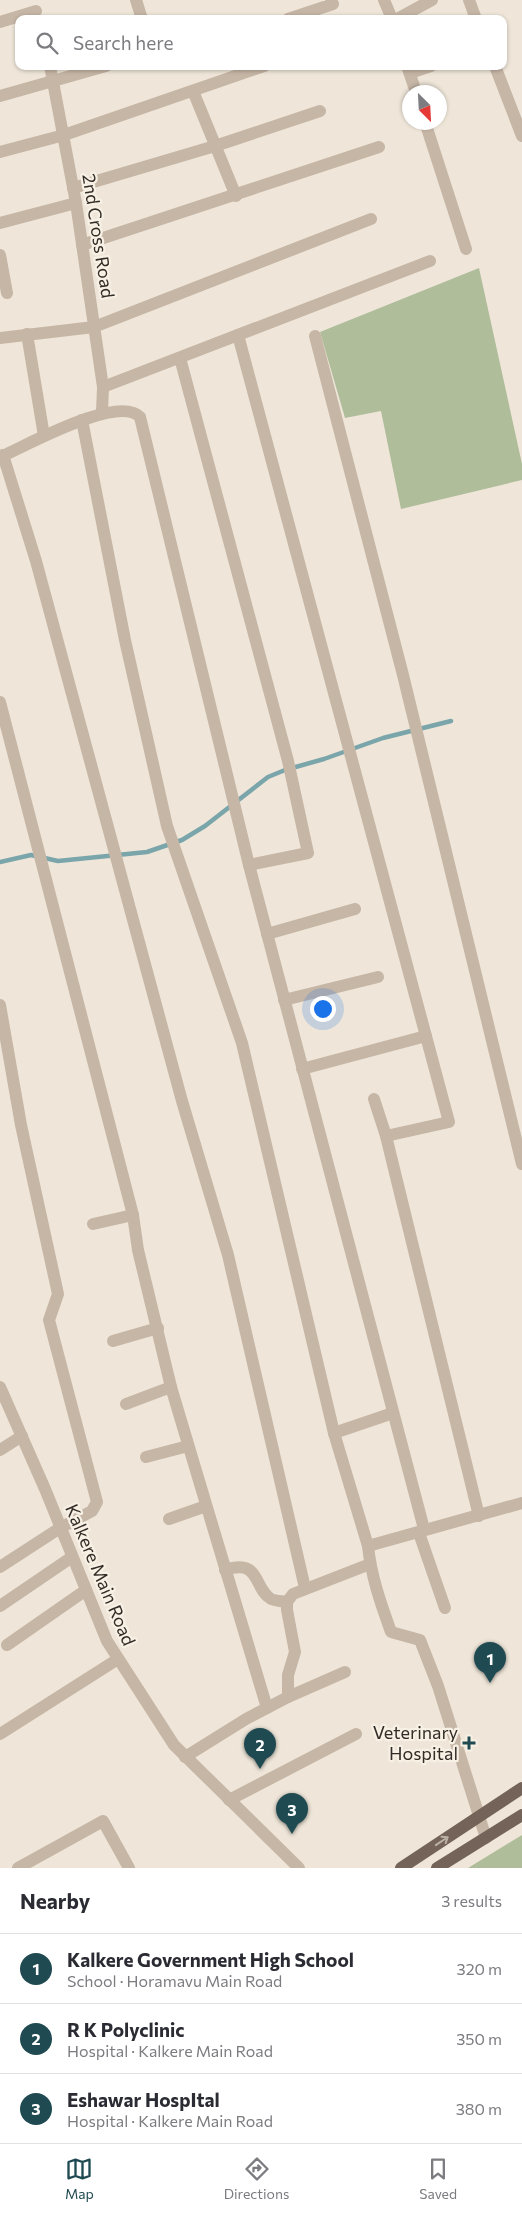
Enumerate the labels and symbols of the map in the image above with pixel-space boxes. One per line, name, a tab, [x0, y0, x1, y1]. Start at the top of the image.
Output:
north arrow	[402, 85, 447, 130]
street label: 2nd Cross Road	[78, 172, 120, 300]
your location	[310, 996, 336, 1022]
street label: Kalkere Main Road	[61, 1501, 141, 1649]
pin: 1	[474, 1642, 506, 1683]
place label: Veterinary Hospital	[373, 1721, 458, 1764]
pin: 2	[244, 1728, 276, 1769]
marker: Veterinary Hospital	[462, 1736, 476, 1750]
pin: 3	[276, 1793, 308, 1834]
one-way arrow	[434, 1836, 448, 1846]

